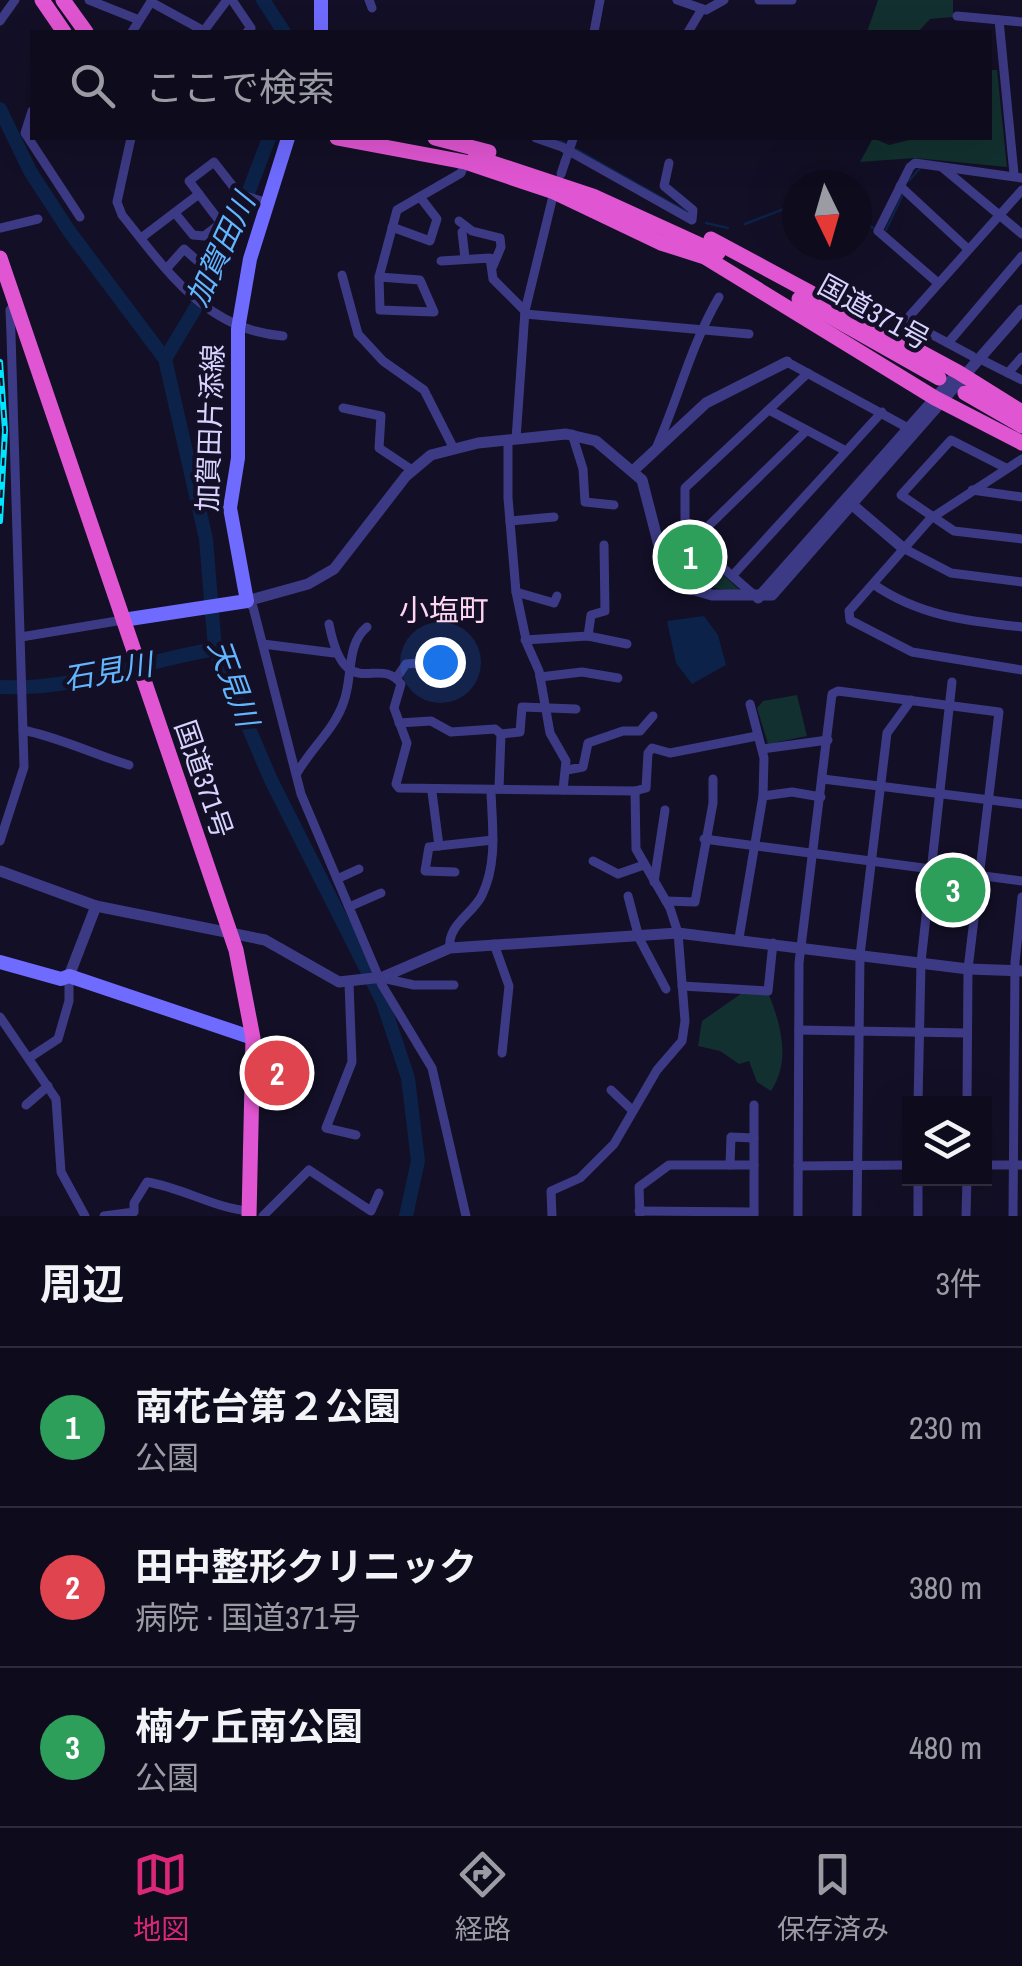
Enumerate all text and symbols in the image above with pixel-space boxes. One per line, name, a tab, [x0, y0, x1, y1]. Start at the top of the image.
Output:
search box	[30, 30, 992, 140]
icon: search	[65, 58, 120, 113]
text: ここで検索	[145, 62, 335, 113]
north arrow	[782, 170, 872, 260]
water label: 加賀田川	[177, 184, 265, 312]
street label: 国道371号	[811, 266, 937, 358]
street label: 加賀田片添線	[188, 343, 232, 513]
pin: 1	[658, 520, 722, 594]
district label: 小塩町	[399, 590, 489, 630]
water label: 天見川	[200, 634, 269, 735]
your location	[415, 637, 466, 688]
water label: 石見川	[60, 643, 159, 699]
street label: 国道371号	[166, 715, 242, 843]
pin: 3	[920, 852, 986, 928]
pin: 2	[244, 1036, 310, 1110]
map controls	[902, 1096, 992, 1186]
button: layers	[902, 1096, 992, 1186]
text: 周辺	[40, 1256, 124, 1312]
text: 3件	[935, 1262, 982, 1305]
text: 南花台第２公園	[135, 1381, 401, 1432]
text: 1	[65, 1406, 80, 1449]
text: 230 m	[909, 1406, 982, 1449]
text: 公園	[135, 1436, 199, 1479]
text: 田中整形クリニック	[135, 1541, 477, 1592]
text: 2	[65, 1566, 80, 1609]
text: 380 m	[909, 1566, 982, 1609]
text: 病院 · 国道371号	[135, 1596, 361, 1639]
text: 楠ケ丘南公園	[135, 1701, 363, 1752]
text: 3	[65, 1726, 80, 1769]
text: 480 m	[909, 1726, 982, 1769]
text: 公園	[135, 1756, 199, 1799]
tab: 地図	[133, 1847, 189, 1948]
tab: 経路	[455, 1847, 511, 1948]
tab: 保存済み	[777, 1847, 889, 1948]

